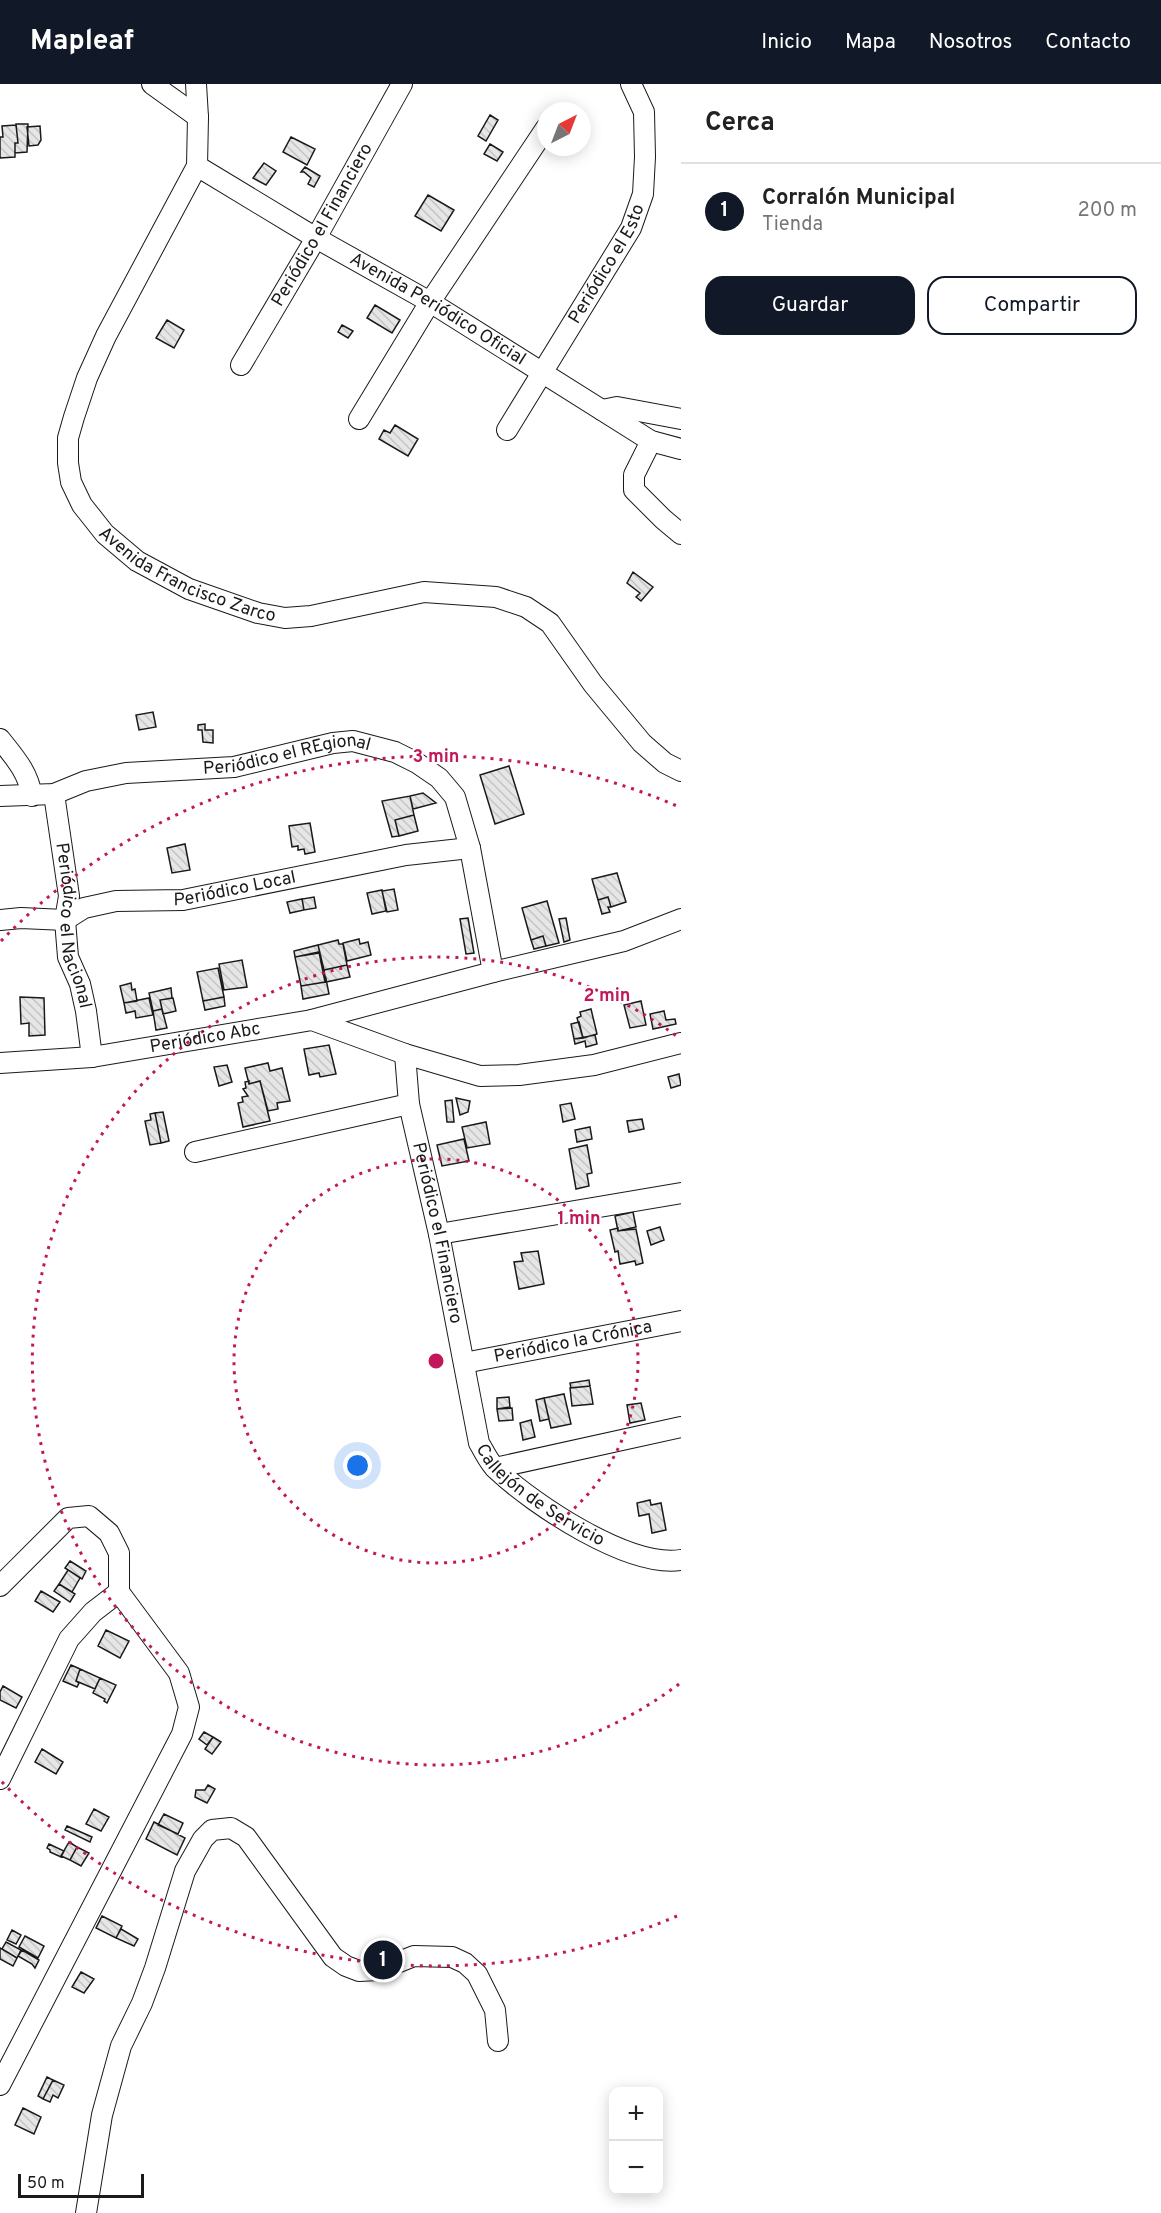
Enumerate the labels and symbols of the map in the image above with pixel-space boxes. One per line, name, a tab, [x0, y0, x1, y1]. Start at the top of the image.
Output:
north arrow	[537, 102, 591, 156]
street label: Periódico el Financiero	[267, 139, 378, 311]
street label: Periódico el Esto	[563, 201, 650, 328]
street label: Avenida Periódico Oficial	[345, 248, 530, 371]
street label: Avenida Francisco Zarco	[94, 522, 278, 628]
street label: Periódico el REgional	[202, 729, 373, 780]
text: 3 min	[413, 746, 459, 769]
street label: Periódico el Nacional	[50, 841, 97, 1011]
street label: Periódico Local	[173, 866, 298, 912]
text: 2 min	[583, 985, 631, 1008]
street label: Periódico Abc	[148, 1017, 262, 1059]
street label: Periódico el Financiero	[407, 1140, 467, 1325]
text: 1 min	[557, 1208, 601, 1231]
street label: Periódico la Crónica	[492, 1315, 654, 1368]
centre of rings	[426, 1351, 446, 1371]
street label: Callejón de Servicio	[470, 1440, 608, 1552]
your location	[343, 1451, 372, 1480]
pin: 1	[364, 1938, 403, 1982]
scale bar	[18, 2171, 144, 2198]

